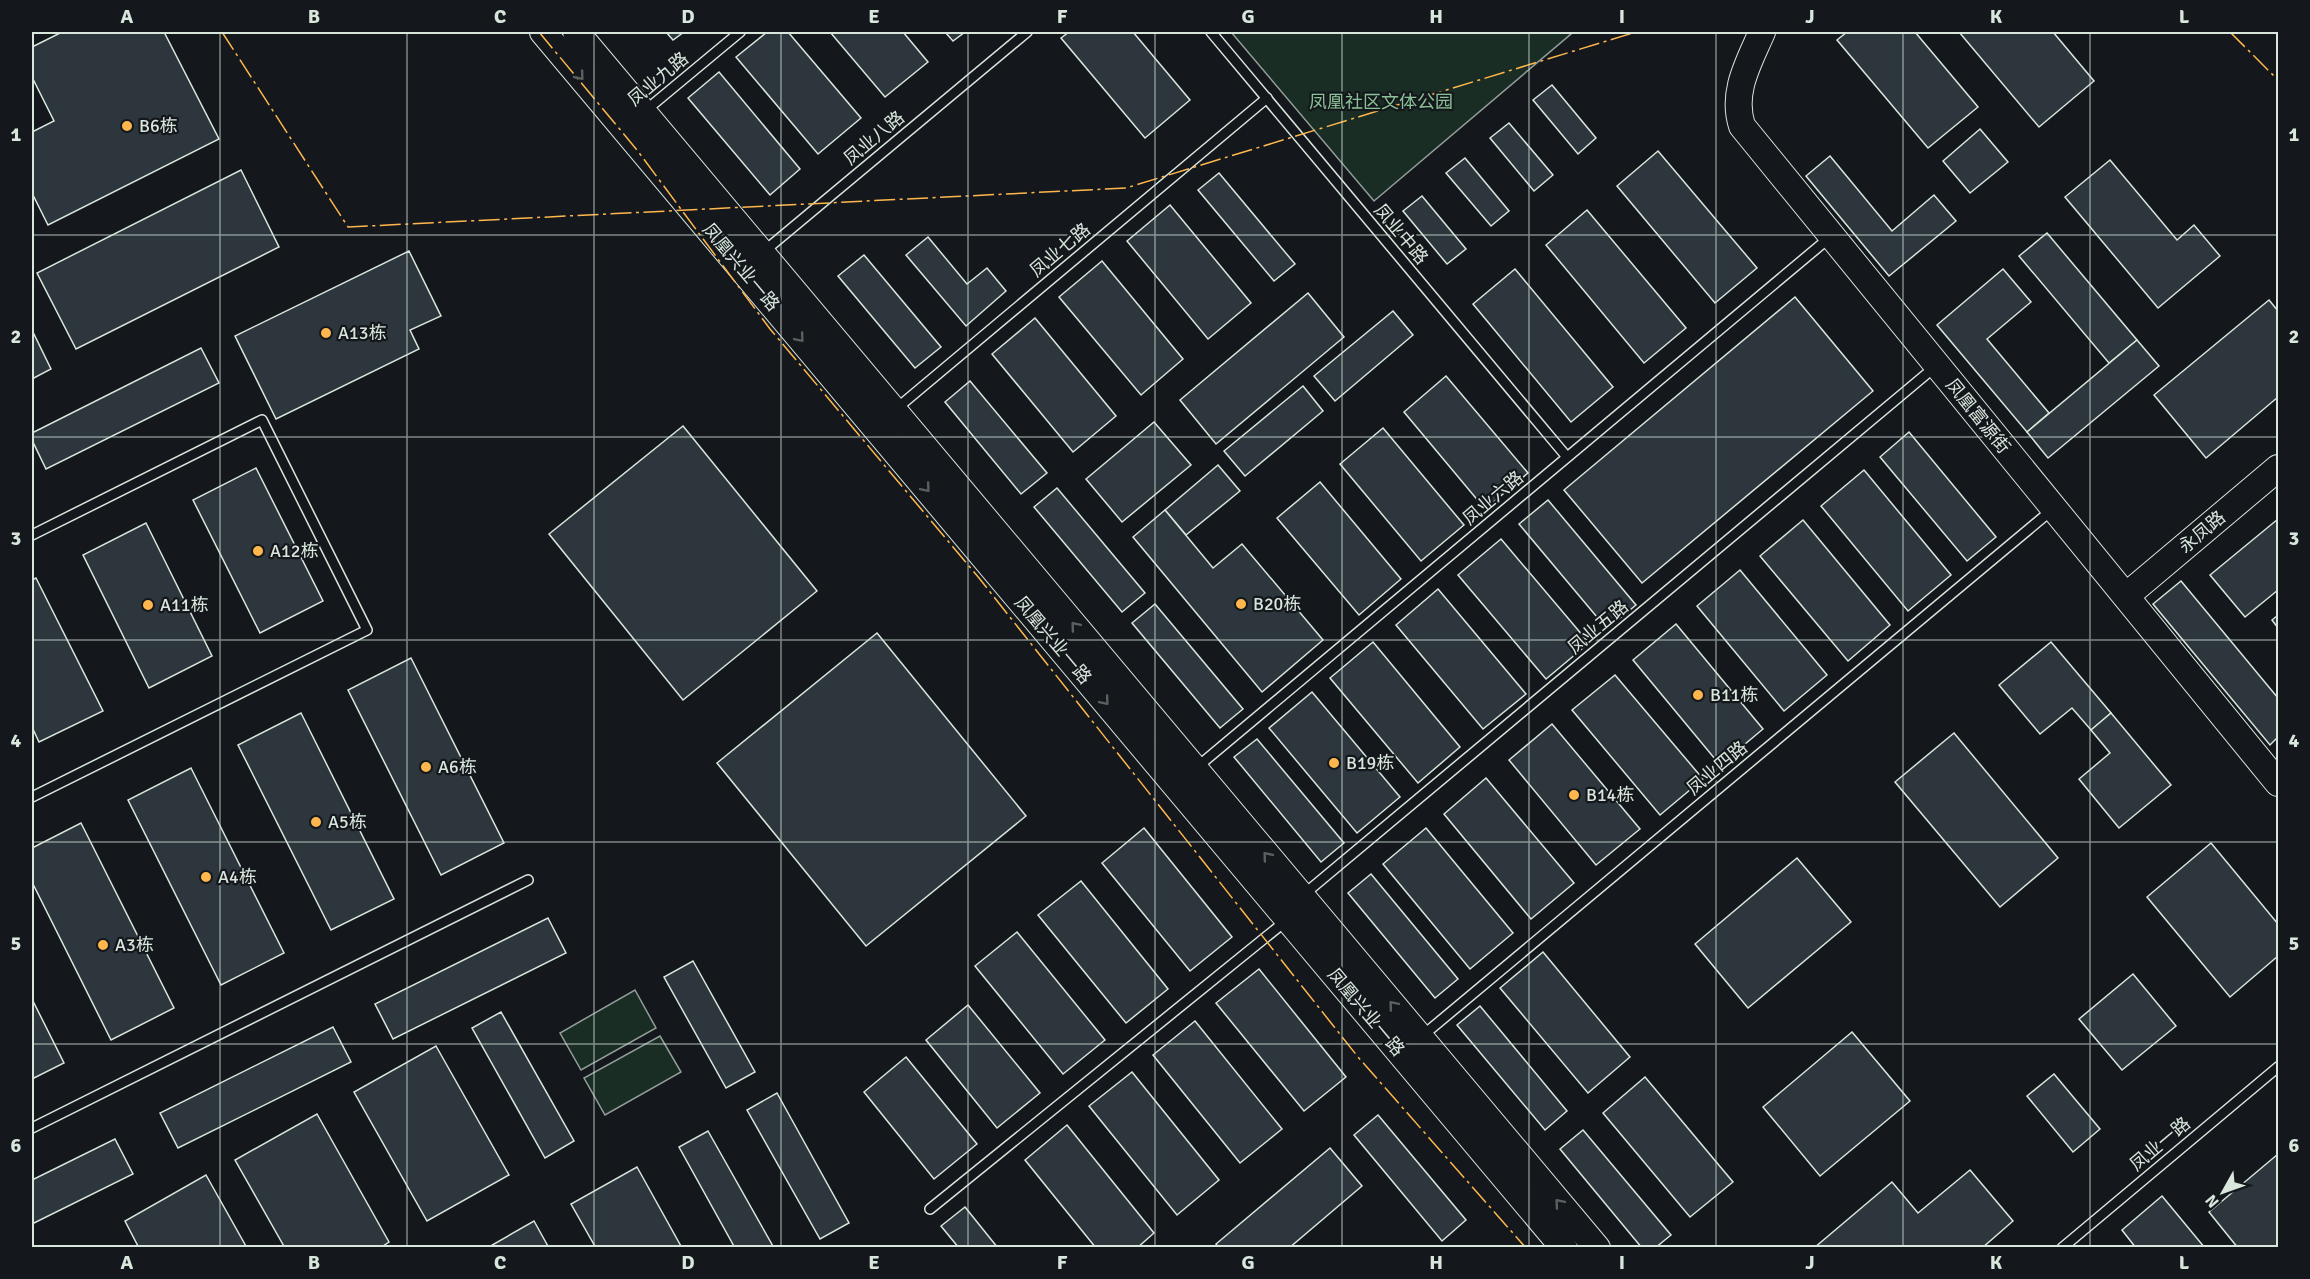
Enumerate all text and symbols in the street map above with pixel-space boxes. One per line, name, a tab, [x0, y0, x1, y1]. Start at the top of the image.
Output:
text: A	[121, 4, 134, 29]
text: B	[308, 4, 320, 29]
text: C	[494, 4, 506, 29]
text: D	[681, 4, 695, 29]
text: E	[868, 4, 880, 29]
text: F	[1057, 4, 1068, 29]
text: G	[1241, 4, 1255, 29]
text: H	[1429, 4, 1443, 29]
text: I	[1619, 4, 1625, 29]
text: J	[1805, 4, 1815, 29]
text: K	[1990, 4, 2003, 29]
text: L	[2179, 4, 2190, 29]
street label: 凤业九路	[623, 47, 693, 111]
one-way arrow	[573, 69, 584, 80]
park label: 凤凰社区文体公园	[1309, 91, 1453, 113]
street label: 凤业八路	[839, 106, 909, 170]
place label: B6栋	[139, 115, 178, 137]
marker: B6栋	[120, 119, 134, 133]
text: 1	[11, 122, 22, 147]
text: 1	[2289, 122, 2300, 147]
street label: 凤业中路	[1369, 199, 1433, 269]
street label: 凤业七路	[1025, 218, 1095, 282]
street label: 凤凰兴业一路	[698, 219, 784, 315]
place label: A13栋	[338, 322, 386, 344]
text: 2	[11, 324, 21, 349]
text: 2	[2289, 324, 2299, 349]
marker: A13栋	[319, 326, 333, 340]
one-way arrow	[793, 331, 804, 342]
street label: 凤凰富源街	[1941, 374, 2015, 458]
street label: 凤业六路	[1458, 466, 1528, 530]
one-way arrow	[918, 481, 929, 492]
street label: 永凤路	[2174, 506, 2230, 558]
text: 3	[11, 526, 21, 551]
text: 3	[2289, 526, 2299, 551]
place label: A12栋	[270, 540, 318, 562]
marker: A12栋	[251, 544, 265, 558]
street label: 凤凰兴业一路	[1010, 592, 1096, 688]
place label: B20栋	[1253, 593, 1301, 615]
place label: A11栋	[160, 594, 208, 616]
street label: 凤业五路	[1563, 595, 1633, 659]
marker: B20栋	[1234, 597, 1248, 611]
marker: A11栋	[141, 598, 155, 612]
one-way arrow	[1071, 622, 1082, 633]
place label: B11栋	[1710, 684, 1758, 706]
marker: B11栋	[1691, 688, 1705, 702]
one-way arrow	[1098, 694, 1109, 705]
text: 4	[11, 728, 22, 753]
text: 4	[2289, 728, 2300, 753]
street label: 凤业四路	[1682, 736, 1752, 800]
place label: B19栋	[1346, 752, 1394, 774]
place label: A6栋	[438, 756, 477, 778]
marker: B19栋	[1327, 756, 1341, 770]
marker: A6栋	[419, 760, 433, 774]
place label: B14栋	[1586, 784, 1634, 806]
marker: B14栋	[1567, 788, 1581, 802]
place label: A5栋	[328, 811, 367, 833]
marker: A5栋	[309, 815, 323, 829]
one-way arrow	[1264, 852, 1275, 863]
place label: A4栋	[218, 866, 257, 888]
marker: A4栋	[199, 870, 213, 884]
text: 5	[11, 931, 21, 956]
text: 5	[2289, 931, 2299, 956]
place label: A3栋	[115, 934, 154, 956]
marker: A3栋	[96, 938, 110, 952]
street label: 凤凰兴业一路	[1323, 964, 1409, 1060]
one-way arrow	[1389, 1001, 1400, 1012]
street label: 凤业一路	[2125, 1112, 2195, 1176]
text: 6	[11, 1133, 22, 1158]
text: 6	[2289, 1133, 2300, 1158]
north arrow	[2193, 1162, 2253, 1222]
text: N	[2201, 1190, 2224, 1212]
one-way arrow	[1555, 1199, 1566, 1210]
text: A	[121, 1250, 134, 1275]
text: B	[308, 1250, 320, 1275]
text: C	[494, 1250, 506, 1275]
text: D	[681, 1250, 695, 1275]
text: E	[868, 1250, 880, 1275]
text: F	[1057, 1250, 1068, 1275]
text: G	[1241, 1250, 1255, 1275]
text: H	[1429, 1250, 1443, 1275]
text: I	[1619, 1250, 1625, 1275]
text: J	[1805, 1250, 1815, 1275]
text: K	[1990, 1250, 2003, 1275]
text: L	[2179, 1250, 2190, 1275]

